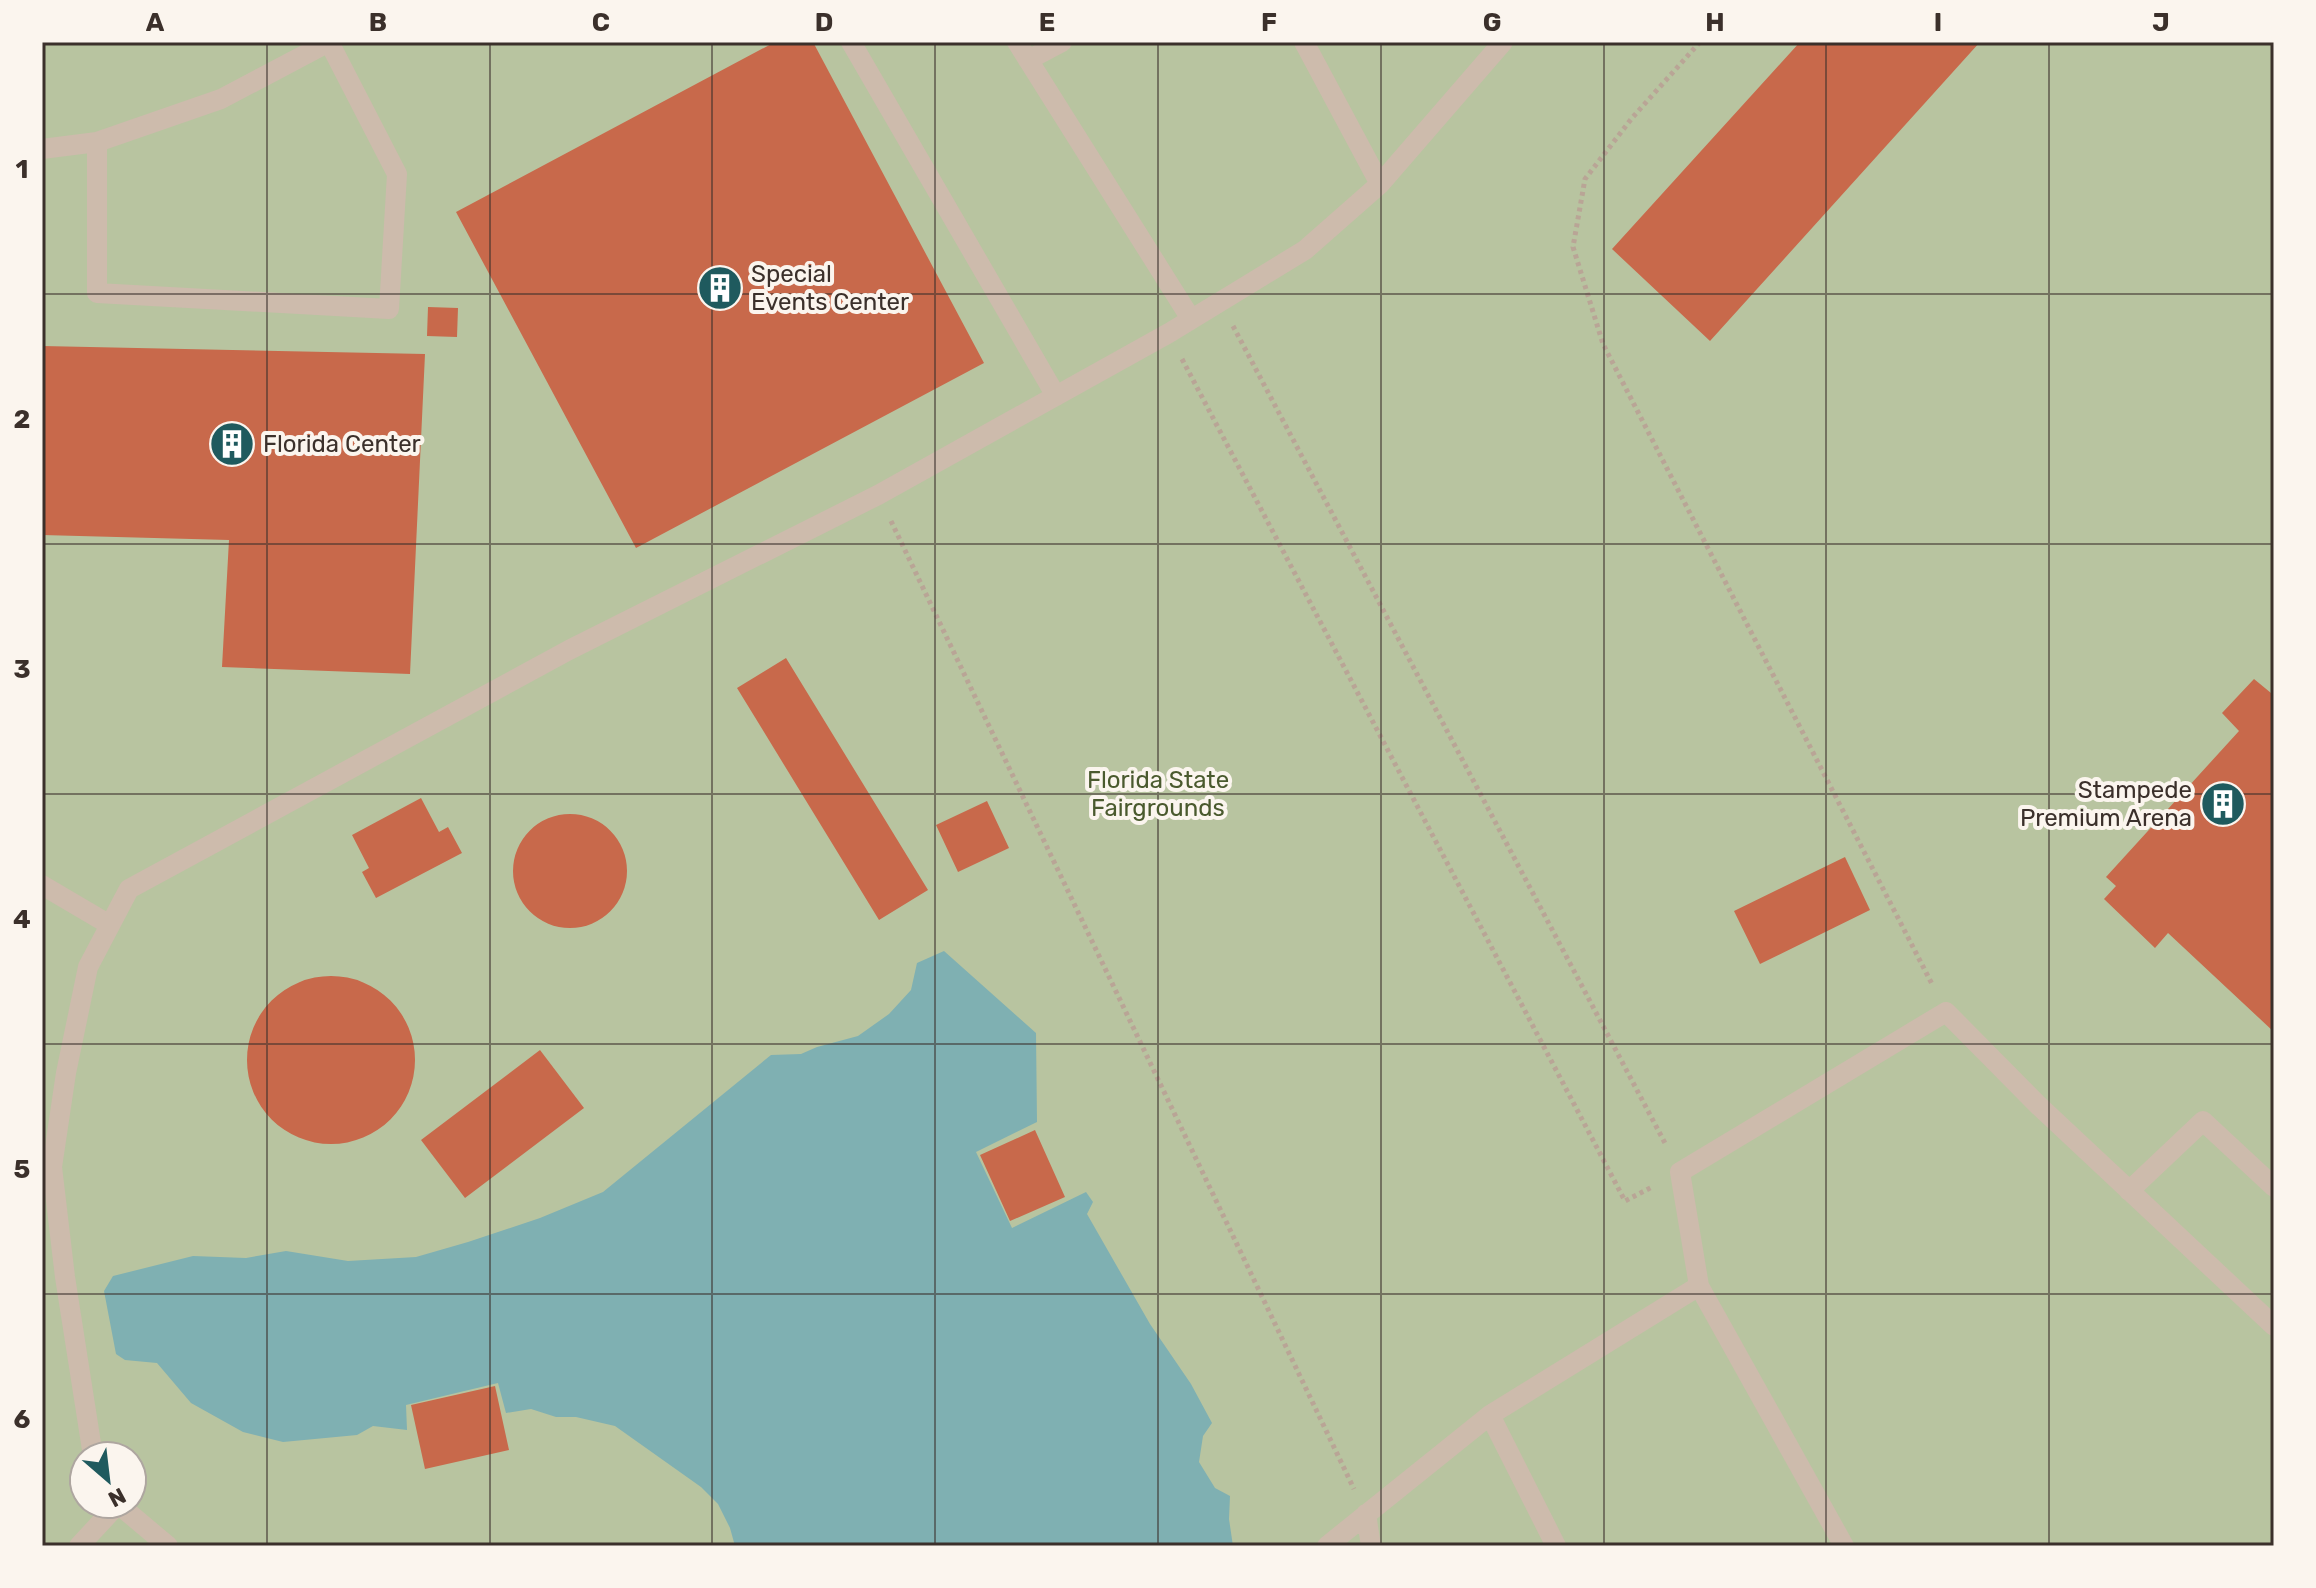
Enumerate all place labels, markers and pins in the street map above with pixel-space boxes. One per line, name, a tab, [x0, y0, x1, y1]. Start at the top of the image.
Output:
place label: Special Events Center	[751, 260, 909, 316]
building icon: Special Events Center	[696, 264, 744, 312]
building icon: Florida Center	[208, 420, 256, 468]
place label: Florida Center	[263, 430, 421, 458]
place label: Stampede Premium Arena	[2020, 776, 2192, 832]
building icon: Stampede Premium Arena	[2199, 780, 2247, 828]

